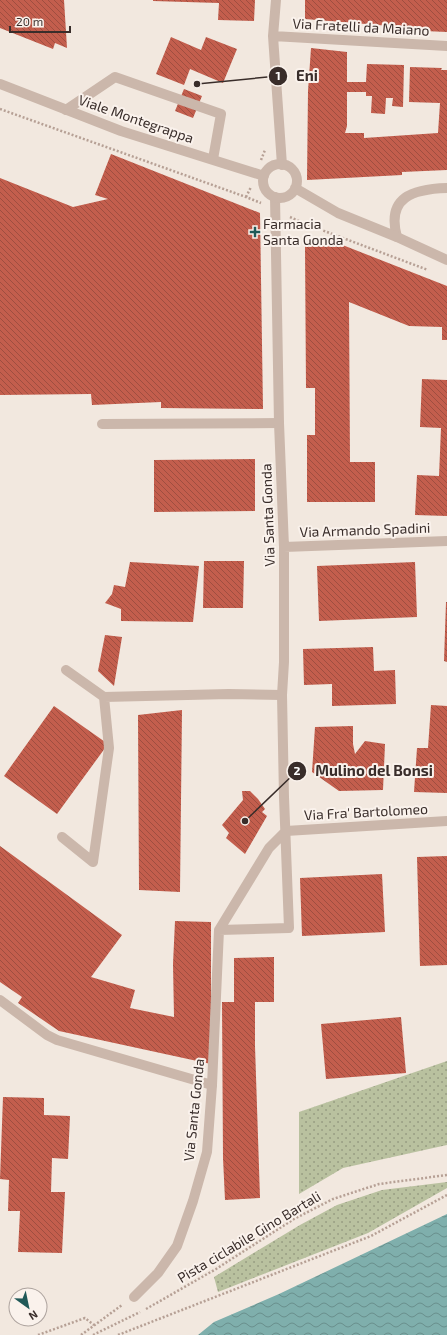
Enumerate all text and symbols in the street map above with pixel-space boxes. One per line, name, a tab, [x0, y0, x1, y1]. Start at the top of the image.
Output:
scale bar	[10, 8, 70, 34]
text: 20 m	[16, 14, 43, 28]
street label: Via Fratelli da Maiano	[292, 14, 430, 39]
callout: Eni	[268, 62, 326, 89]
text: Eni	[296, 66, 318, 84]
text: 1	[275, 68, 281, 82]
street label: Viale Montegrappa	[76, 91, 196, 146]
place label: Farmacia Santa Gonda	[263, 215, 343, 248]
marker: Farmacia Santa Gonda	[250, 227, 260, 237]
street label: Via Santa Gonda	[257, 463, 278, 567]
street label: Via Armando Spadini	[299, 519, 431, 540]
callout: Mulino del Bonsi	[287, 758, 441, 785]
text: Mulino del Bonsi	[315, 761, 433, 779]
text: 2	[294, 763, 301, 777]
street label: Via Fra' Bartolomeo	[303, 800, 428, 823]
street label: Via Santa Gonda	[180, 1058, 207, 1162]
street label: Pista ciclabile Gino Bartali	[174, 1187, 324, 1286]
north arrow	[8, 1287, 48, 1327]
text: N	[27, 1308, 41, 1323]

